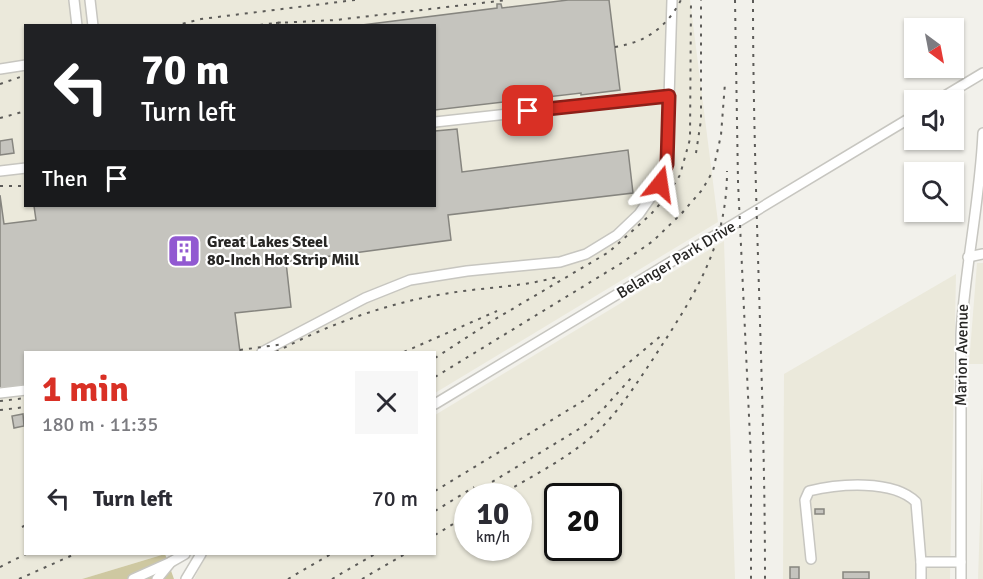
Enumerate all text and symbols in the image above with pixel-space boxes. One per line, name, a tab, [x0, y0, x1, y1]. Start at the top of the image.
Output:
north arrow	[904, 18, 964, 78]
map controls	[904, 18, 964, 222]
text: 70 m	[141, 45, 230, 96]
icon: left	[42, 48, 120, 126]
pin	[502, 85, 553, 136]
button: sound	[904, 90, 964, 150]
icon: arrive	[511, 94, 544, 127]
text: Turn left	[141, 96, 236, 129]
position arrow	[628, 152, 692, 216]
icon: arrive	[100, 162, 133, 195]
button: search	[904, 162, 964, 222]
text: Then	[42, 165, 88, 192]
street label: Belanger Park Drive	[613, 217, 739, 303]
place label: Great Lakes Steel 80-Inch Hot Strip Mill	[207, 232, 359, 270]
building icon: Great Lakes Steel 80-Inch Hot Strip Mill	[166, 233, 202, 269]
street label: Marion Avenue	[951, 304, 973, 406]
text: 1 min	[42, 367, 129, 412]
button: close	[355, 371, 418, 434]
text: 180 m · 11:35	[42, 412, 158, 437]
icon: left	[42, 482, 75, 515]
speed limit sign: 20	[544, 483, 622, 561]
text: Turn left	[93, 485, 173, 512]
text: 70 m	[372, 485, 418, 512]
text: 10	[477, 496, 509, 533]
text: km/h	[476, 528, 510, 546]

